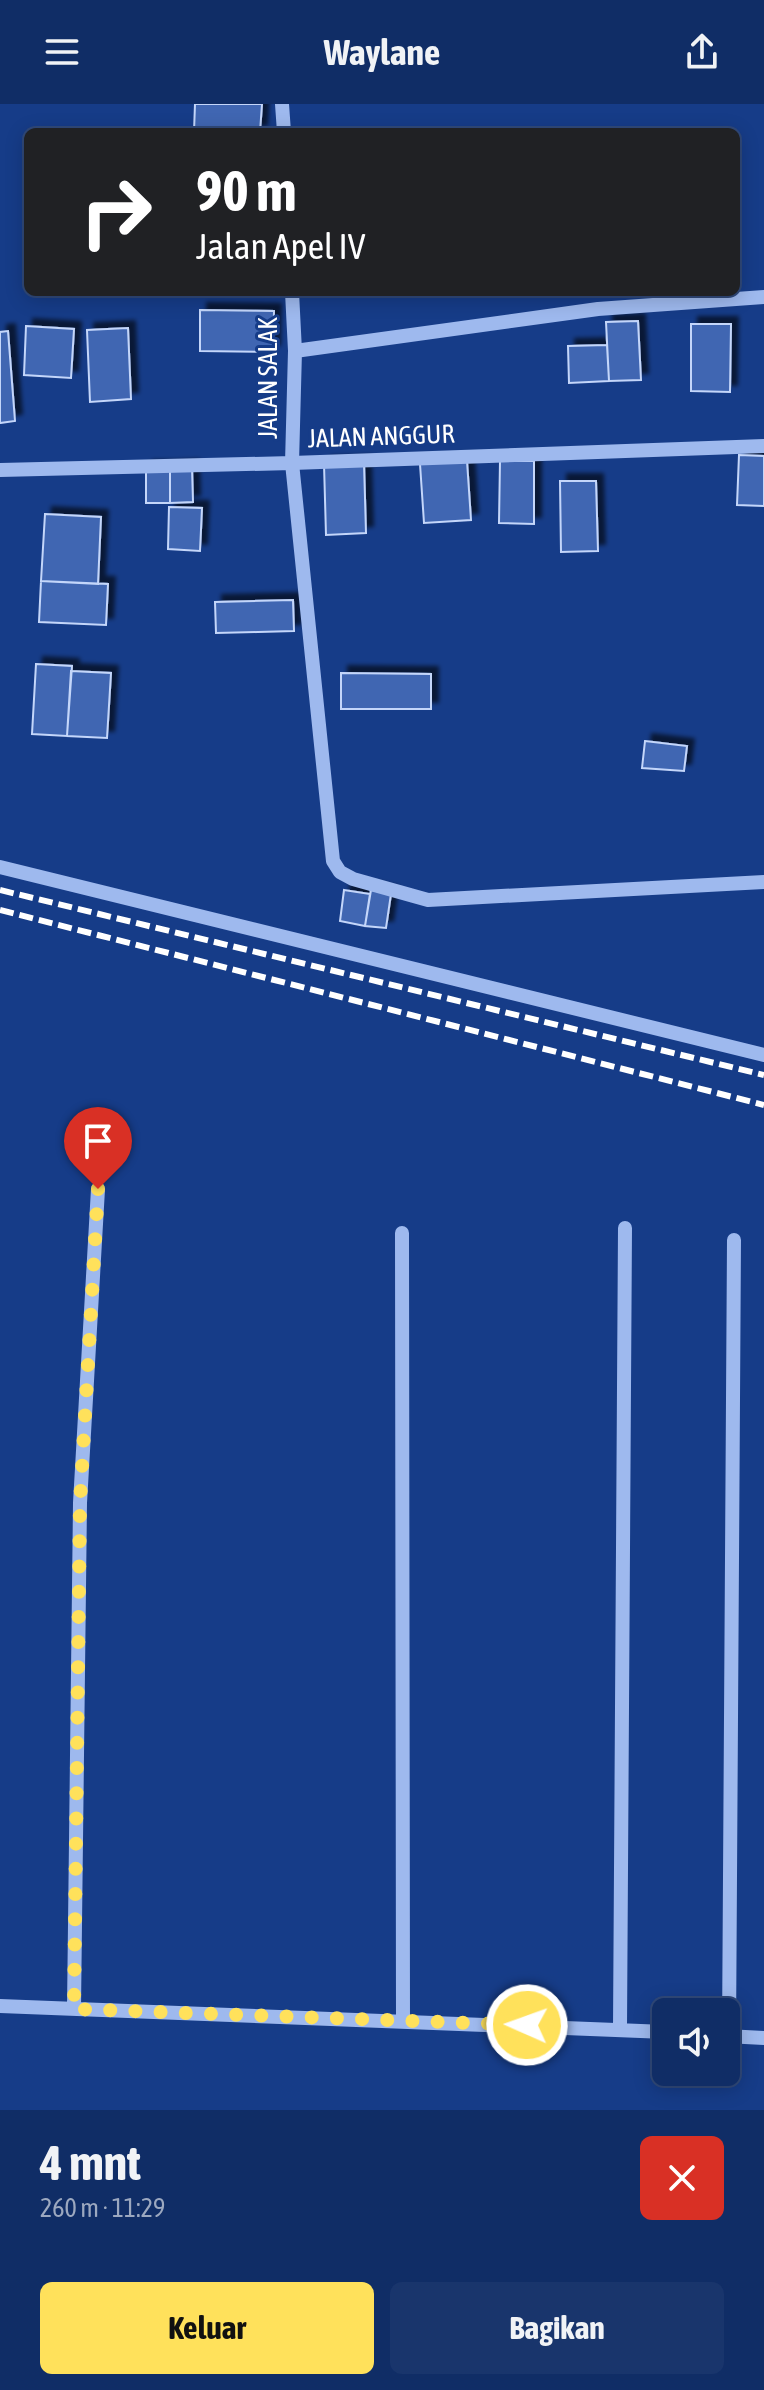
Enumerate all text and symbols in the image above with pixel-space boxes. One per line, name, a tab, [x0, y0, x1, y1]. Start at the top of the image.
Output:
icon: menu	[40, 30, 84, 74]
icon: share	[680, 30, 724, 74]
text: Waylane	[324, 31, 440, 73]
text: 90 m	[196, 159, 297, 223]
icon: right	[64, 160, 168, 264]
text: Jalan Apel IV	[196, 225, 365, 267]
street label: JALAN SALAK	[253, 317, 283, 439]
street label: JALAN ANGGUR	[307, 418, 455, 454]
pin	[64, 1107, 132, 1189]
icon: arrive	[76, 1119, 120, 1163]
position arrow	[485, 1983, 569, 2067]
map controls	[652, 1998, 740, 2086]
button: sound	[652, 1998, 740, 2086]
text: 4 mnt	[40, 2135, 141, 2190]
button: close	[640, 2136, 724, 2220]
text: 260 m · 11:29	[40, 2193, 165, 2223]
button: Keluar	[40, 2282, 374, 2374]
button: Bagikan	[390, 2282, 724, 2374]

